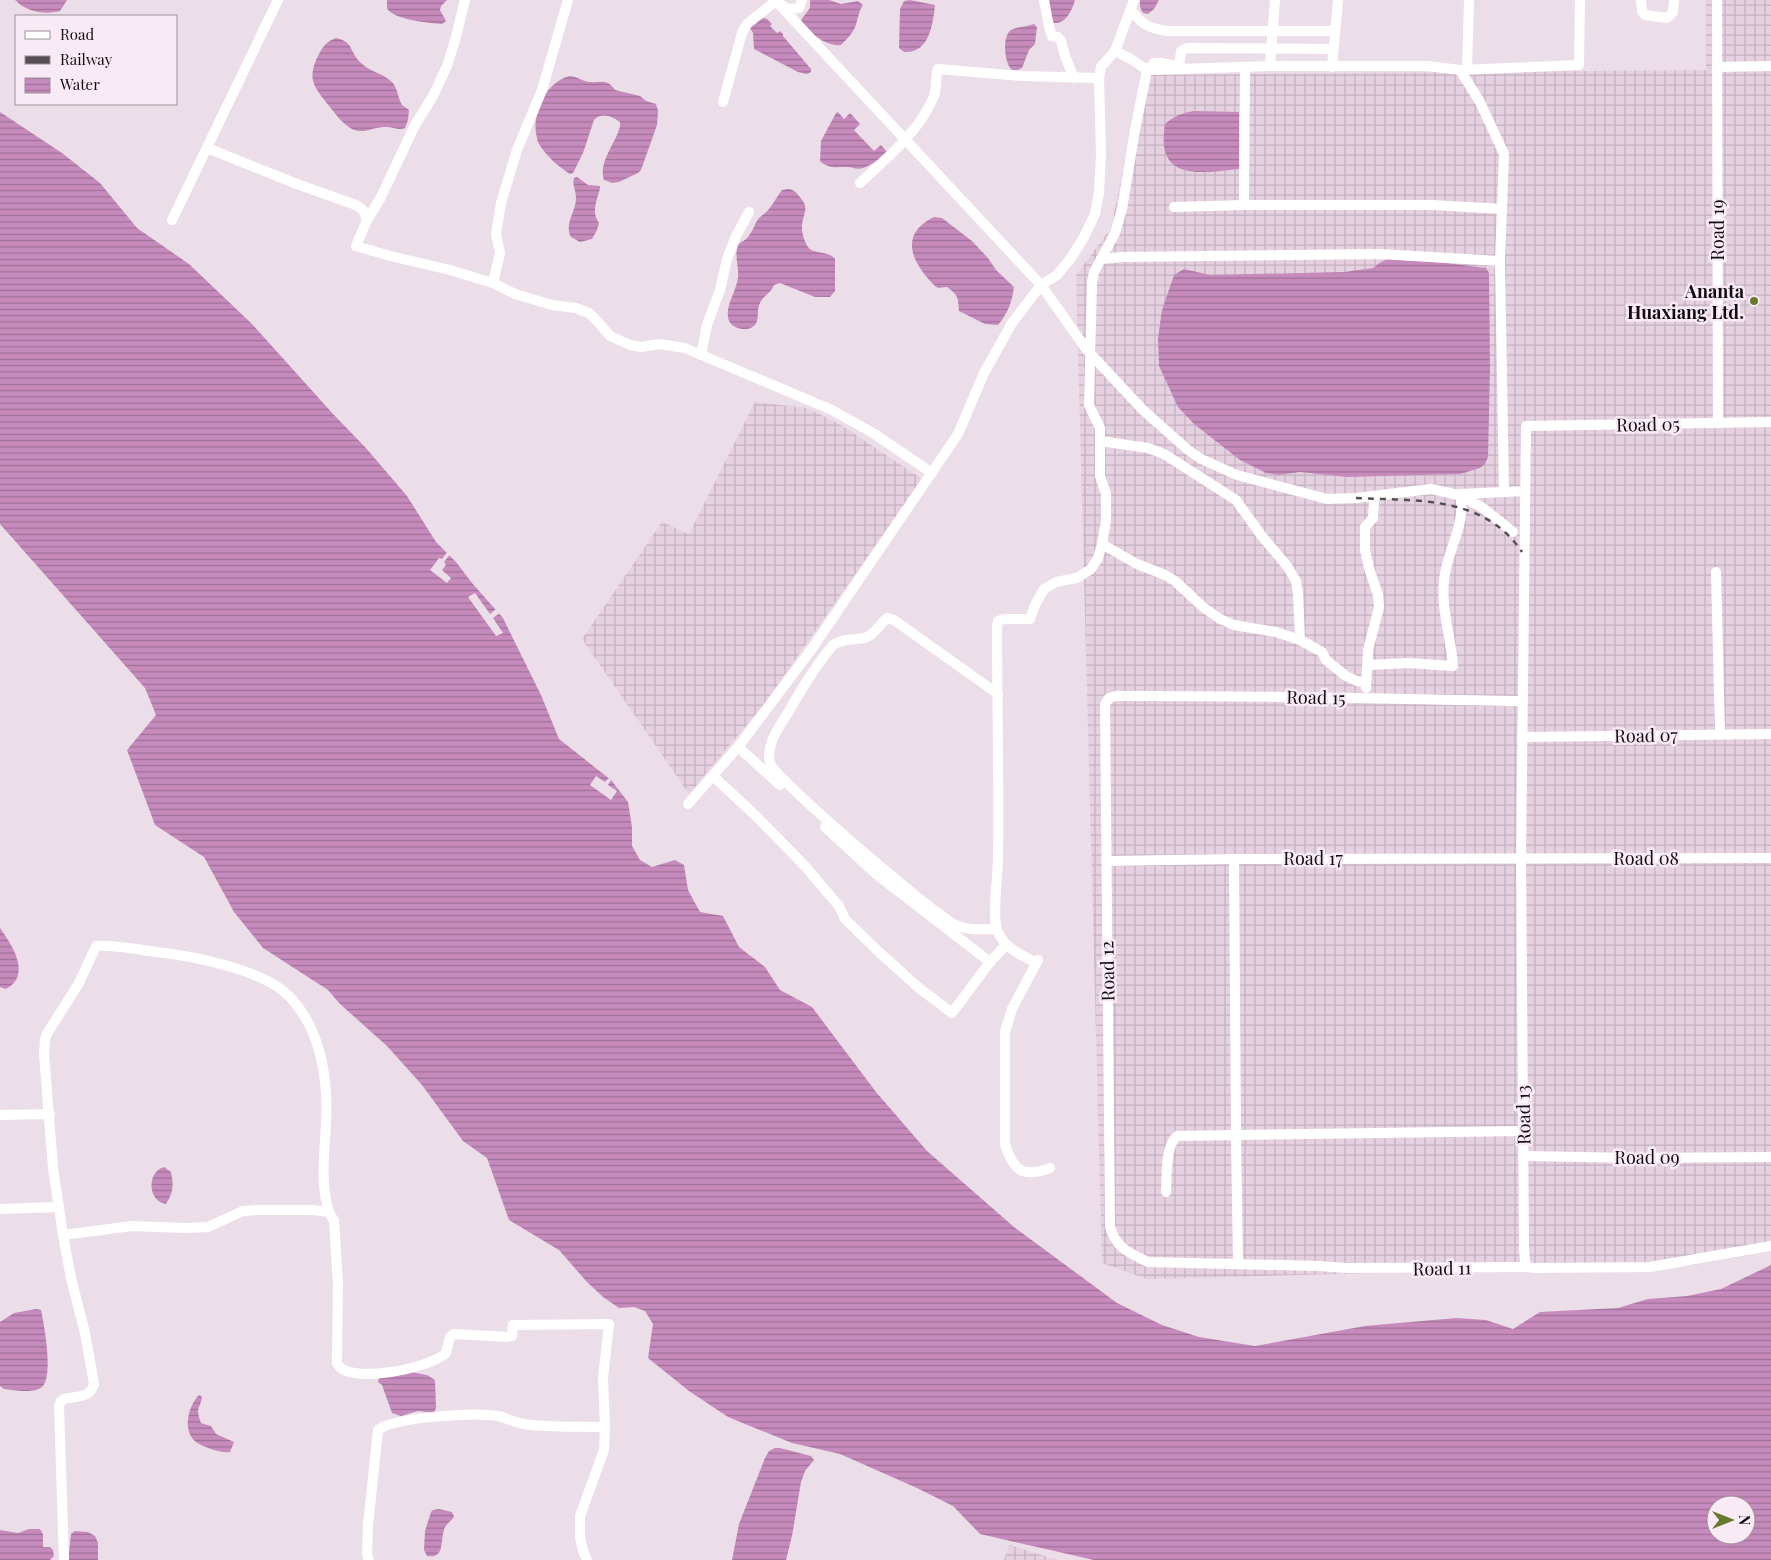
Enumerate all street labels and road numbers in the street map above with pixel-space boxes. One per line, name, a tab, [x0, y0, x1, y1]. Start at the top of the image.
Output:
street label: Road 19	[1705, 199, 1729, 261]
street label: Road 05	[1616, 411, 1680, 437]
street label: Road 15	[1286, 684, 1346, 710]
street label: Road 07	[1614, 722, 1679, 748]
street label: Road 17	[1283, 846, 1343, 870]
street label: Road 08	[1613, 846, 1679, 870]
street label: Road 12	[1094, 940, 1120, 1002]
street label: Road 13	[1510, 1085, 1536, 1145]
street label: Road 09	[1614, 1145, 1680, 1169]
street label: Road 11	[1412, 1255, 1472, 1281]

